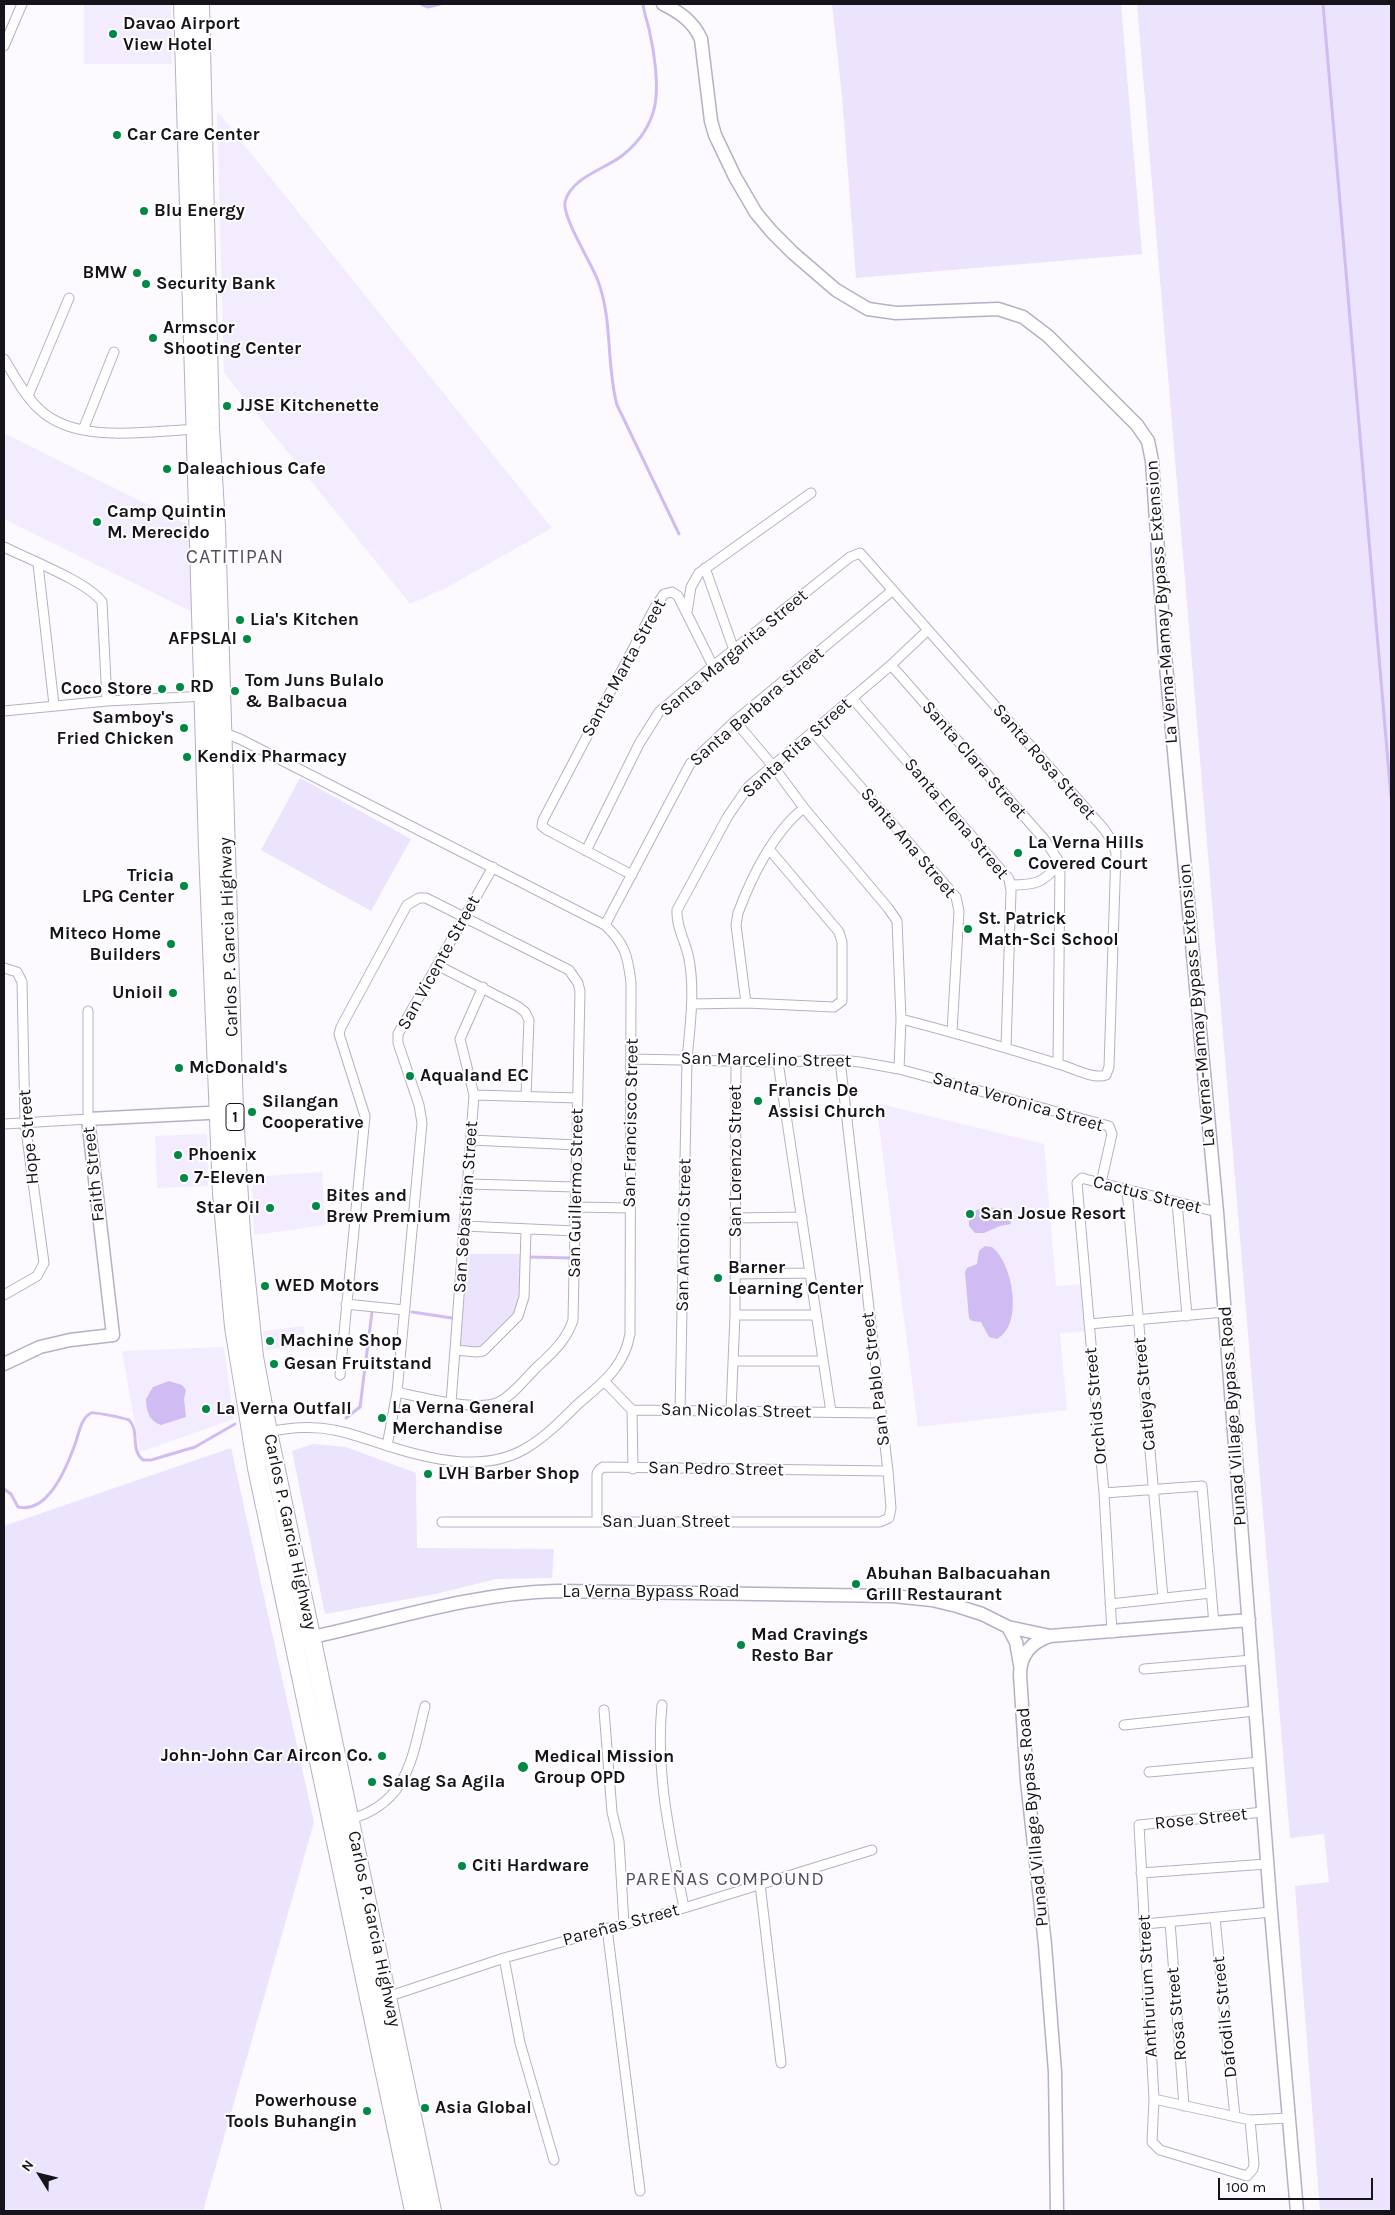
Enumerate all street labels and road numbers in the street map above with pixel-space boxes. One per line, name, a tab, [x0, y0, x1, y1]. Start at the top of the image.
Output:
street label: La Verna-Mamay Bypass Extension	[1141, 459, 1183, 745]
street label: Santa Margarita Street	[656, 585, 812, 721]
street label: Santa Marta Street	[577, 595, 671, 741]
street label: Santa Barbara Street	[685, 643, 829, 771]
street label: Santa Rita Street	[738, 693, 856, 803]
street label: Santa Clara Street	[917, 697, 1031, 823]
street label: Santa Rosa Street	[988, 700, 1100, 824]
street label: Santa Elena Street	[899, 754, 1013, 884]
street label: Santa Ana Street	[856, 783, 960, 903]
street label: Carlos P. Garcia Highway	[215, 837, 243, 1037]
street label: La Verna-Mamay Bypass Extension	[1174, 862, 1220, 1148]
street label: San Vicente Street	[393, 892, 485, 1034]
street label: San Francisco Street	[619, 1038, 643, 1208]
street label: San Marcelino Street	[680, 1048, 852, 1072]
street label: Santa Veronica Street	[930, 1067, 1106, 1137]
street label: San Lorenzo Street	[725, 1085, 747, 1237]
street label: Hope Street	[14, 1089, 44, 1185]
road number: 1	[226, 1104, 244, 1130]
street label: San Guillermo Street	[564, 1108, 588, 1278]
street label: San Sebastian Street	[449, 1120, 483, 1294]
street label: Faith Street	[78, 1125, 110, 1223]
street label: San Antonio Street	[672, 1158, 696, 1312]
street label: Cactus Street	[1091, 1171, 1203, 1219]
street label: Punad Village Bypass Road	[1215, 1305, 1251, 1527]
street label: San Pablo Street	[857, 1311, 895, 1447]
street label: Catleya Street	[1129, 1336, 1161, 1452]
street label: Orchids Street	[1080, 1347, 1112, 1465]
street label: San Nicolas Street	[660, 1399, 812, 1423]
street label: Carlos P. Garcia Highway	[259, 1432, 321, 1632]
street label: San Pedro Street	[648, 1457, 784, 1481]
street label: San Juan Street	[602, 1511, 730, 1533]
street label: La Verna Bypass Road	[562, 1581, 740, 1603]
street label: Punad Village Bypass Road	[1013, 1706, 1053, 1928]
street label: Rose Street	[1154, 1803, 1248, 1835]
street label: Carlos P. Garcia Highway	[343, 1829, 405, 2029]
street label: Pareñas Street	[560, 1899, 682, 1951]
street label: Anthurium Street	[1133, 1914, 1163, 2058]
street label: Dafodils Street	[1208, 1955, 1242, 2079]
street label: Rosa Street	[1162, 1966, 1192, 2062]

